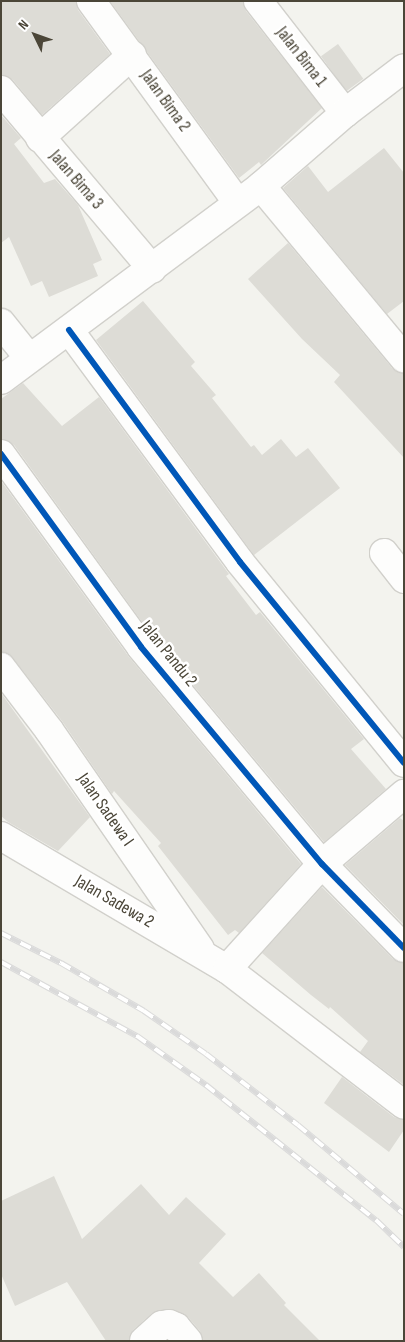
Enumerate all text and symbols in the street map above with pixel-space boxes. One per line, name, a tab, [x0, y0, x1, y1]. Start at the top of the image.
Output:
north arrow	[10, 10, 60, 60]
text: N	[15, 16, 32, 33]
street label: Jalan Bima 1	[271, 23, 331, 91]
street label: Jalan Bima 2	[135, 66, 195, 136]
street label: Jalan Bima 3	[44, 146, 108, 214]
street label: Jalan Pandu 2	[135, 617, 201, 691]
street label: Jalan Sadewa I	[72, 769, 138, 851]
street label: Jalan Sadewa 2	[71, 871, 157, 933]

